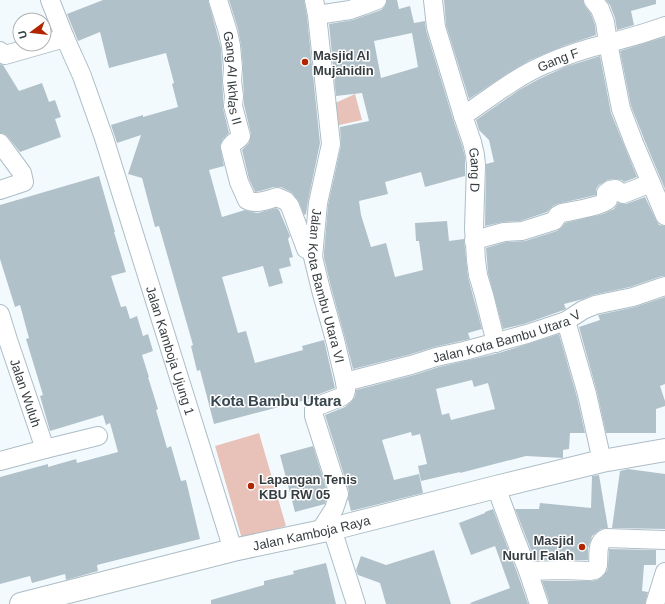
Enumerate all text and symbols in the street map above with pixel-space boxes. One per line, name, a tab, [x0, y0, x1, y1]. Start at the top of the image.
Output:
north arrow	[12, 12, 52, 52]
text: U	[16, 29, 29, 40]
street label: Gang Al Ikhlas II	[220, 30, 245, 127]
street label: Gang F	[535, 44, 581, 74]
place label: Masjid Al Mujahidin	[313, 48, 374, 78]
marker: Masjid Al Mujahidin	[300, 57, 310, 67]
street label: Gang D	[466, 146, 484, 193]
street label: Jalan Kota Bambu Utara VI	[305, 208, 348, 364]
street label: Jalan Kamboja Ujung 1	[143, 284, 198, 417]
street label: Jalan Kota Bambu Utara V	[430, 306, 583, 365]
street label: Jalan Wuluh	[7, 357, 45, 429]
district label: Kota Bambu Utara	[211, 392, 342, 409]
place label: Lapangan Tenis KBU RW 05	[259, 472, 357, 502]
marker: Lapangan Tenis KBU RW 05	[246, 481, 256, 491]
street label: Jalan Kamboja Raya	[251, 512, 372, 553]
place label: Masjid Nurul Falah	[502, 533, 574, 563]
marker: Masjid Nurul Falah	[577, 542, 587, 552]

